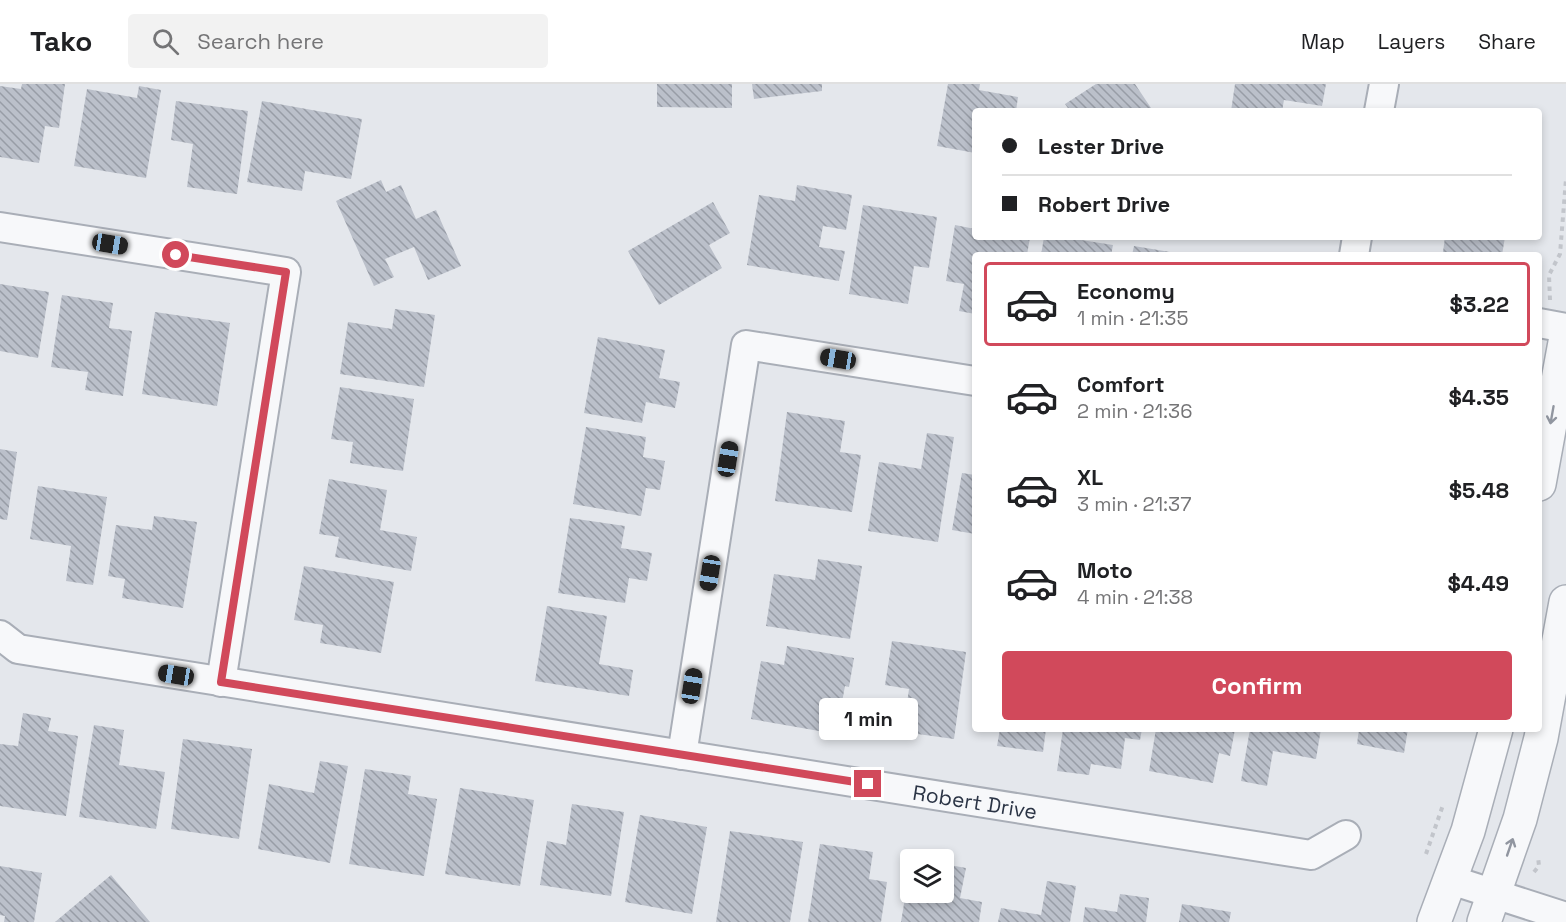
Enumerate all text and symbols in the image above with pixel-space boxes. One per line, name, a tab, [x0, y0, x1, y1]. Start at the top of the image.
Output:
search box	[128, 14, 548, 68]
text: Tako	[30, 23, 92, 59]
icon: search	[149, 25, 182, 58]
text: Search here	[197, 27, 324, 55]
text: Map	[1301, 28, 1345, 55]
text: Layers	[1378, 28, 1445, 55]
text: Share	[1478, 28, 1536, 55]
text: Lester Drive	[1038, 132, 1164, 160]
text: Robert Drive	[1038, 190, 1170, 218]
car	[91, 232, 129, 256]
route start	[162, 241, 189, 268]
icon: car	[1005, 277, 1059, 331]
text: Economy	[1077, 277, 1175, 305]
text: $3.22	[1450, 290, 1509, 318]
text: 1 min · 21:35	[1077, 305, 1188, 331]
car	[819, 347, 857, 371]
icon: car	[1005, 370, 1059, 424]
text: Comfort	[1077, 370, 1165, 398]
text: $4.35	[1449, 383, 1509, 411]
text: 2 min · 21:36	[1077, 398, 1192, 424]
one-way arrow	[1546, 404, 1557, 424]
car	[716, 440, 740, 478]
icon: car	[1005, 463, 1059, 517]
text: XL	[1077, 463, 1103, 491]
text: $5.48	[1449, 476, 1509, 504]
text: 3 min · 21:37	[1077, 491, 1191, 517]
car	[698, 554, 722, 592]
icon: car	[1005, 556, 1059, 610]
text: Moto	[1077, 556, 1133, 584]
text: $4.49	[1448, 569, 1509, 597]
text: 4 min · 21:38	[1077, 584, 1193, 610]
button: Confirm	[1002, 651, 1512, 720]
car	[157, 663, 195, 687]
car	[680, 667, 704, 705]
callout: 1 min	[818, 697, 918, 739]
text: 1 min	[844, 706, 893, 732]
route end	[854, 770, 881, 797]
street label: Robert Drive	[911, 778, 1039, 825]
one-way arrow	[1505, 838, 1516, 857]
map controls	[900, 849, 954, 903]
button: layers	[900, 849, 954, 903]

